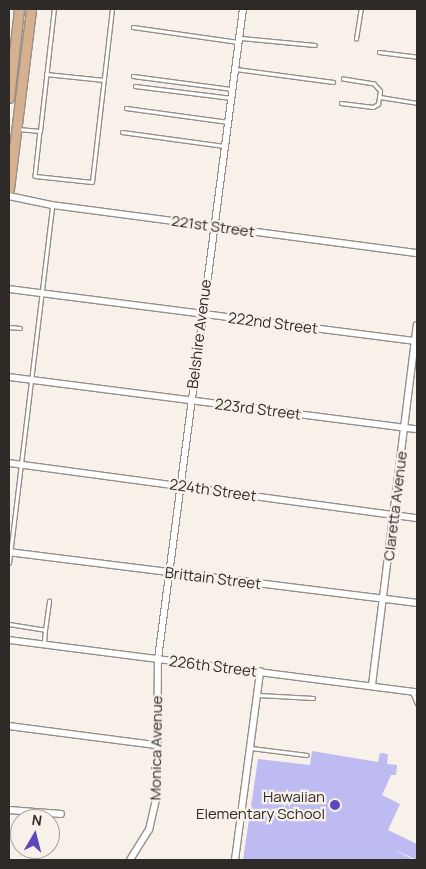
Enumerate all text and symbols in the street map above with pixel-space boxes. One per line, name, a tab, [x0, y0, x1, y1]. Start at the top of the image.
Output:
street label: 221st Street	[170, 211, 256, 241]
street label: Belshire Avenue	[183, 278, 215, 390]
street label: 222nd Street	[227, 309, 319, 337]
street label: 223rd Street	[214, 395, 302, 423]
street label: Claretta Avenue	[379, 450, 411, 562]
street label: 224th Street	[168, 475, 258, 505]
street label: Brittain Street	[164, 563, 262, 593]
street label: 226th Street	[168, 652, 258, 680]
street label: Monica Avenue	[146, 695, 166, 801]
place label: Hawaiian Elementary School	[196, 787, 325, 822]
marker: Hawaiian Elementary School	[329, 799, 341, 811]
north arrow	[10, 809, 60, 859]
text: N	[31, 810, 43, 830]

